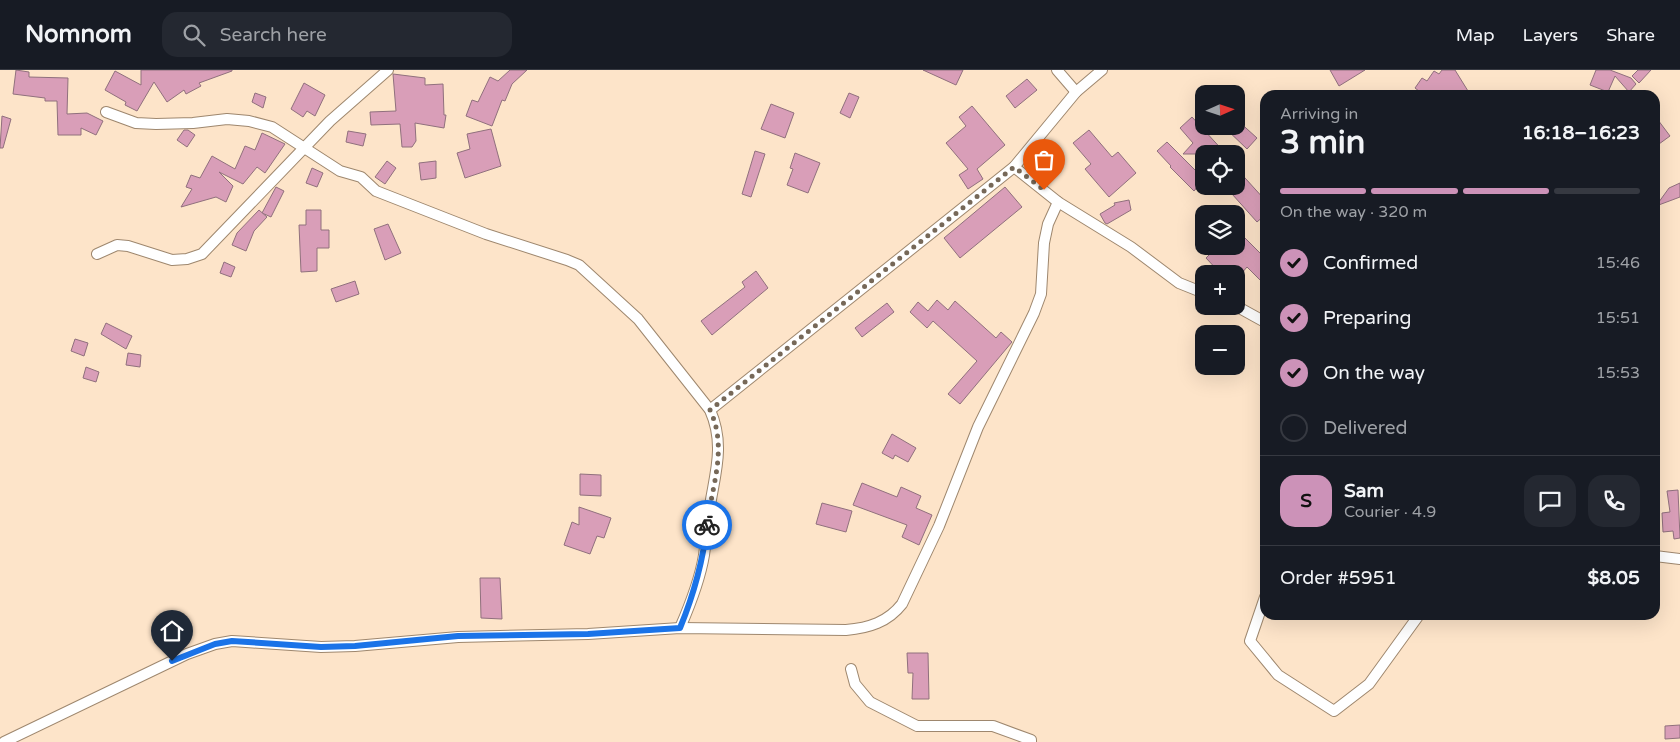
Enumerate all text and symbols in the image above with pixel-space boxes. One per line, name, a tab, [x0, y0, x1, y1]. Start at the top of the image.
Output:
search box	[162, 12, 512, 57]
text: Nomnom	[25, 20, 132, 49]
icon: search	[180, 21, 208, 49]
text: Search here	[220, 24, 327, 46]
text: Map	[1456, 24, 1495, 46]
text: Layers	[1523, 24, 1578, 46]
text: Share	[1606, 24, 1655, 46]
north arrow	[1195, 85, 1245, 135]
map controls	[1195, 85, 1245, 375]
text: Arriving in	[1280, 104, 1358, 124]
text: 16:18–16:23	[1522, 122, 1640, 144]
text: 3 min	[1280, 124, 1365, 162]
pin	[1023, 139, 1065, 190]
button: locate	[1195, 145, 1245, 195]
icon: bag	[1030, 146, 1058, 174]
text: On the way · 320 m	[1280, 202, 1427, 222]
button: layers	[1195, 205, 1245, 255]
icon: check	[1280, 249, 1308, 277]
text: Confirmed	[1323, 252, 1418, 274]
text: 15:46	[1596, 253, 1640, 273]
button: +	[1195, 265, 1245, 315]
icon: check	[1280, 304, 1308, 332]
text: Preparing	[1323, 307, 1412, 329]
text: 15:51	[1596, 308, 1640, 328]
button: −	[1195, 325, 1245, 375]
icon: check	[1280, 359, 1308, 387]
text: On the way	[1323, 362, 1425, 384]
text: 15:53	[1596, 363, 1640, 383]
text: Delivered	[1323, 417, 1408, 439]
button: chat	[1524, 475, 1576, 527]
button: phone	[1588, 475, 1640, 527]
text: Sam	[1344, 480, 1384, 502]
text: S	[1300, 490, 1312, 512]
courier	[682, 500, 732, 550]
text: Courier · 4.9	[1344, 502, 1436, 522]
icon: bike	[693, 511, 721, 539]
text: Order #5951	[1280, 567, 1397, 589]
text: $8.05	[1588, 567, 1640, 589]
pin	[151, 610, 193, 661]
icon: home	[158, 617, 186, 645]

